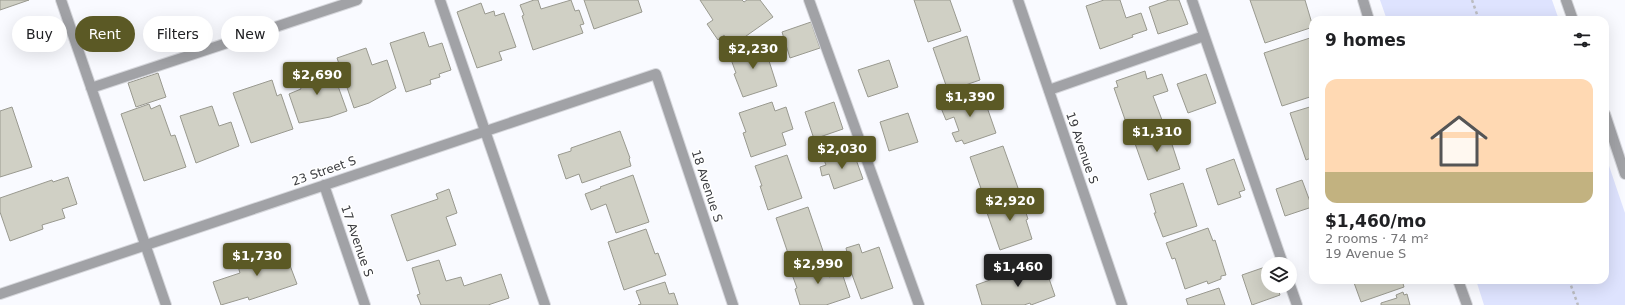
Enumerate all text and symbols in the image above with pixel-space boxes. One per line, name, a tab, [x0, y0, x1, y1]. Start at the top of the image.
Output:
chip: Buy	[12, 16, 67, 52]
chip: Rent	[75, 16, 135, 52]
chip: Filters	[143, 16, 213, 52]
chip: New	[221, 16, 279, 52]
icon: filters	[1571, 29, 1593, 51]
text: 9 homes	[1325, 30, 1406, 50]
pin: $2,230	[720, 36, 786, 70]
text: $2,230	[728, 41, 778, 56]
pin: $2,690	[284, 62, 350, 96]
text: $2,690	[292, 67, 342, 82]
pin: $1,390	[937, 84, 1003, 118]
text: $1,390	[945, 89, 995, 104]
icon: home	[1423, 105, 1495, 177]
street label: 19 Avenue S	[1063, 110, 1101, 186]
pin: $1,310	[1124, 119, 1190, 153]
text: $1,310	[1132, 124, 1182, 139]
pin: $2,030	[809, 136, 875, 170]
text: $2,030	[817, 141, 867, 156]
street label: 18 Avenue S	[689, 148, 725, 224]
street label: 23 Street S	[290, 153, 358, 189]
pin: $2,920	[977, 188, 1043, 222]
text: $2,920	[985, 193, 1035, 208]
street label: 17 Avenue S	[338, 203, 376, 279]
text: $1,460/mo	[1325, 211, 1426, 231]
text: 2 rooms · 74 m²	[1325, 231, 1429, 246]
pin: $1,730	[224, 243, 290, 277]
text: 19 Avenue S	[1325, 246, 1406, 261]
text: $1,730	[232, 248, 282, 263]
pin: $2,990	[785, 251, 851, 285]
pin: $1,460	[985, 254, 1051, 288]
text: $2,990	[793, 256, 843, 271]
map controls	[1261, 257, 1297, 293]
button: layers	[1261, 257, 1297, 293]
text: $1,460	[993, 259, 1043, 274]

